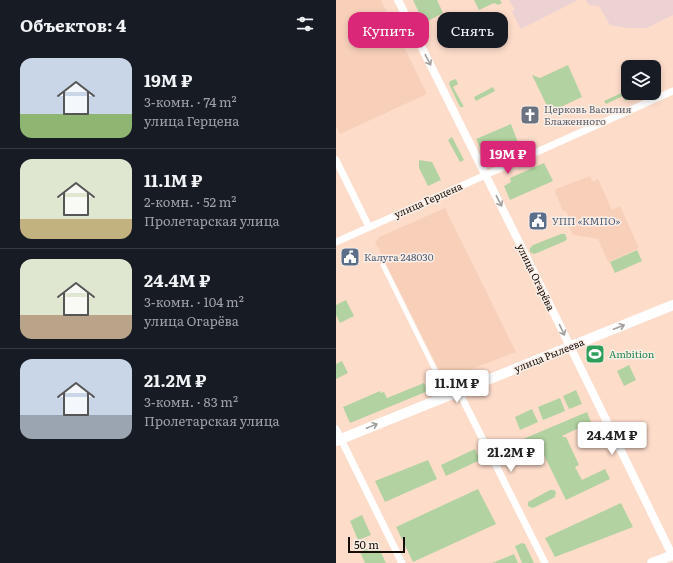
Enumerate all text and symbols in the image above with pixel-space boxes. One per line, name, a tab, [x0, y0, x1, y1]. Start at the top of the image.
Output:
text: Объектов: 4	[20, 12, 126, 37]
chip: Купить	[348, 12, 429, 48]
chip: Снять	[437, 12, 508, 48]
icon: filters	[294, 13, 316, 35]
one-way arrow	[425, 54, 432, 66]
map controls	[621, 60, 661, 100]
button: layers	[621, 60, 661, 100]
text: 19M ₽	[144, 67, 192, 92]
icon: home	[52, 74, 100, 122]
text: 3-комн. · 74 m²	[144, 92, 237, 111]
place label: Церковь Василия Блаженного	[544, 101, 632, 128]
church icon: Церковь Василия Блаженного	[519, 104, 541, 126]
text: улица Герцена	[144, 111, 239, 130]
pin: 19M ₽	[480, 141, 536, 175]
text: 19M ₽	[490, 144, 527, 163]
text: 11.1M ₽	[144, 167, 202, 192]
icon: home	[52, 175, 100, 223]
street label: улица Герцена	[391, 178, 465, 221]
text: 2-комн. · 52 m²	[144, 192, 236, 211]
one-way arrow	[496, 195, 503, 207]
public building icon: УПП «КМПО»	[527, 210, 549, 232]
text: Пролетарская улица	[144, 211, 280, 230]
place label: УПП «КМПО»	[552, 213, 621, 228]
street label: улица Огарёва	[514, 241, 559, 313]
public building icon: Калуга 248030	[339, 246, 361, 268]
place label: Калуга 248030	[364, 249, 434, 264]
text: 24.4M ₽	[144, 267, 210, 292]
icon: home	[52, 275, 100, 323]
text: 3-комн. · 104 m²	[144, 292, 244, 311]
text: улица Огарёва	[144, 311, 239, 330]
one-way arrow	[612, 323, 624, 331]
one-way arrow	[559, 324, 566, 336]
street label: улица Рылеева	[512, 333, 587, 375]
sports icon: Ambition	[584, 343, 606, 365]
place label: Ambition	[609, 346, 655, 361]
text: 21.2M ₽	[144, 367, 206, 392]
pin: 11.1M ₽	[420, 370, 494, 404]
text: 11.1M ₽	[435, 373, 479, 392]
icon: home	[52, 375, 100, 423]
text: 3-комн. · 83 m²	[144, 392, 238, 411]
text: Пролетарская улица	[144, 411, 280, 430]
one-way arrow	[366, 422, 378, 430]
pin: 24.4M ₽	[575, 422, 649, 456]
text: 24.4M ₽	[587, 425, 637, 444]
pin: 21.2M ₽	[474, 439, 548, 473]
text: 21.2M ₽	[487, 442, 535, 461]
scale bar	[348, 535, 405, 554]
text: 50 m	[354, 536, 379, 552]

